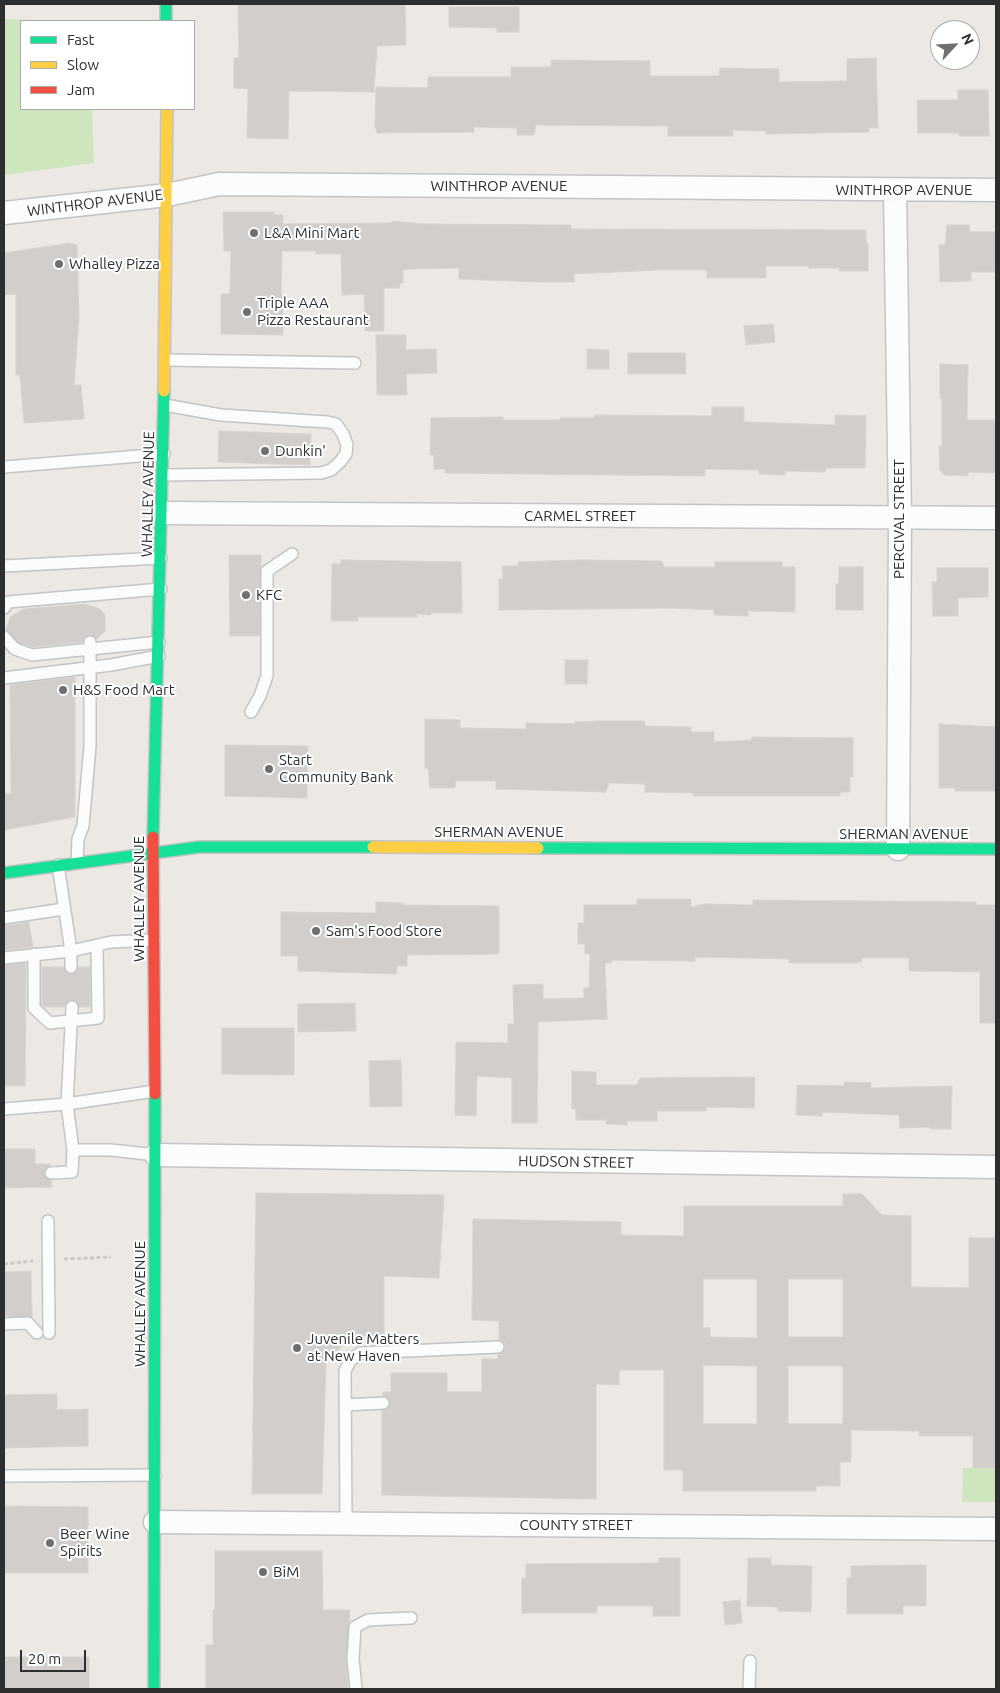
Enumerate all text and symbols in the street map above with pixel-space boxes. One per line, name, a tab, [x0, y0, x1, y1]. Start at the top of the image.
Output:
legend	[20, 20, 195, 110]
north arrow	[930, 20, 980, 70]
text: Fast	[67, 31, 94, 48]
text: N	[958, 31, 977, 47]
text: Slow	[67, 56, 99, 73]
text: Jam	[67, 81, 95, 98]
street label: WINTHROP AVENUE	[431, 177, 567, 195]
street label: WINTHROP AVENUE	[836, 181, 972, 199]
street label: WINTHROP AVENUE	[26, 186, 164, 220]
place label: L&A Mini Mart	[264, 224, 359, 242]
marker: L&A Mini Mart	[248, 227, 260, 239]
place label: Whalley Pizza	[69, 255, 160, 273]
marker: Whalley Pizza	[53, 258, 65, 270]
place label: Triple AAA Pizza Restaurant	[257, 294, 369, 329]
marker: Triple AAA Pizza Restaurant	[241, 306, 253, 318]
street label: WHALLEY AVENUE	[138, 431, 158, 557]
place label: Dunkin'	[275, 442, 326, 460]
marker: Dunkin'	[259, 445, 271, 457]
street label: PERCIVAL STREET	[890, 459, 908, 579]
street label: CARMEL STREET	[524, 507, 636, 525]
place label: KFC	[256, 586, 282, 604]
marker: KFC	[240, 589, 252, 601]
place label: H&S Food Mart	[73, 681, 175, 699]
marker: H&S Food Mart	[57, 684, 69, 696]
place label: Start Community Bank	[279, 751, 394, 786]
marker: Start Community Bank	[263, 763, 275, 775]
street label: SHERMAN AVENUE	[434, 823, 564, 841]
street label: SHERMAN AVENUE	[839, 825, 969, 843]
street label: WHALLEY AVENUE	[130, 836, 148, 962]
place label: Sam's Food Store	[326, 922, 442, 940]
marker: Sam's Food Store	[310, 925, 322, 937]
street label: HUDSON STREET	[518, 1152, 634, 1172]
street label: WHALLEY AVENUE	[131, 1241, 149, 1367]
place label: Juvenile Matters at New Haven	[307, 1330, 419, 1365]
marker: Juvenile Matters at New Haven	[291, 1342, 303, 1354]
street label: COUNTY STREET	[519, 1516, 633, 1534]
place label: Beer Wine Spirits	[60, 1525, 130, 1560]
marker: Beer Wine Spirits	[44, 1537, 56, 1549]
place label: BiM	[273, 1563, 299, 1581]
marker: BiM	[257, 1566, 269, 1578]
scale bar	[22, 1640, 89, 1672]
text: 20 m	[28, 1650, 61, 1667]

